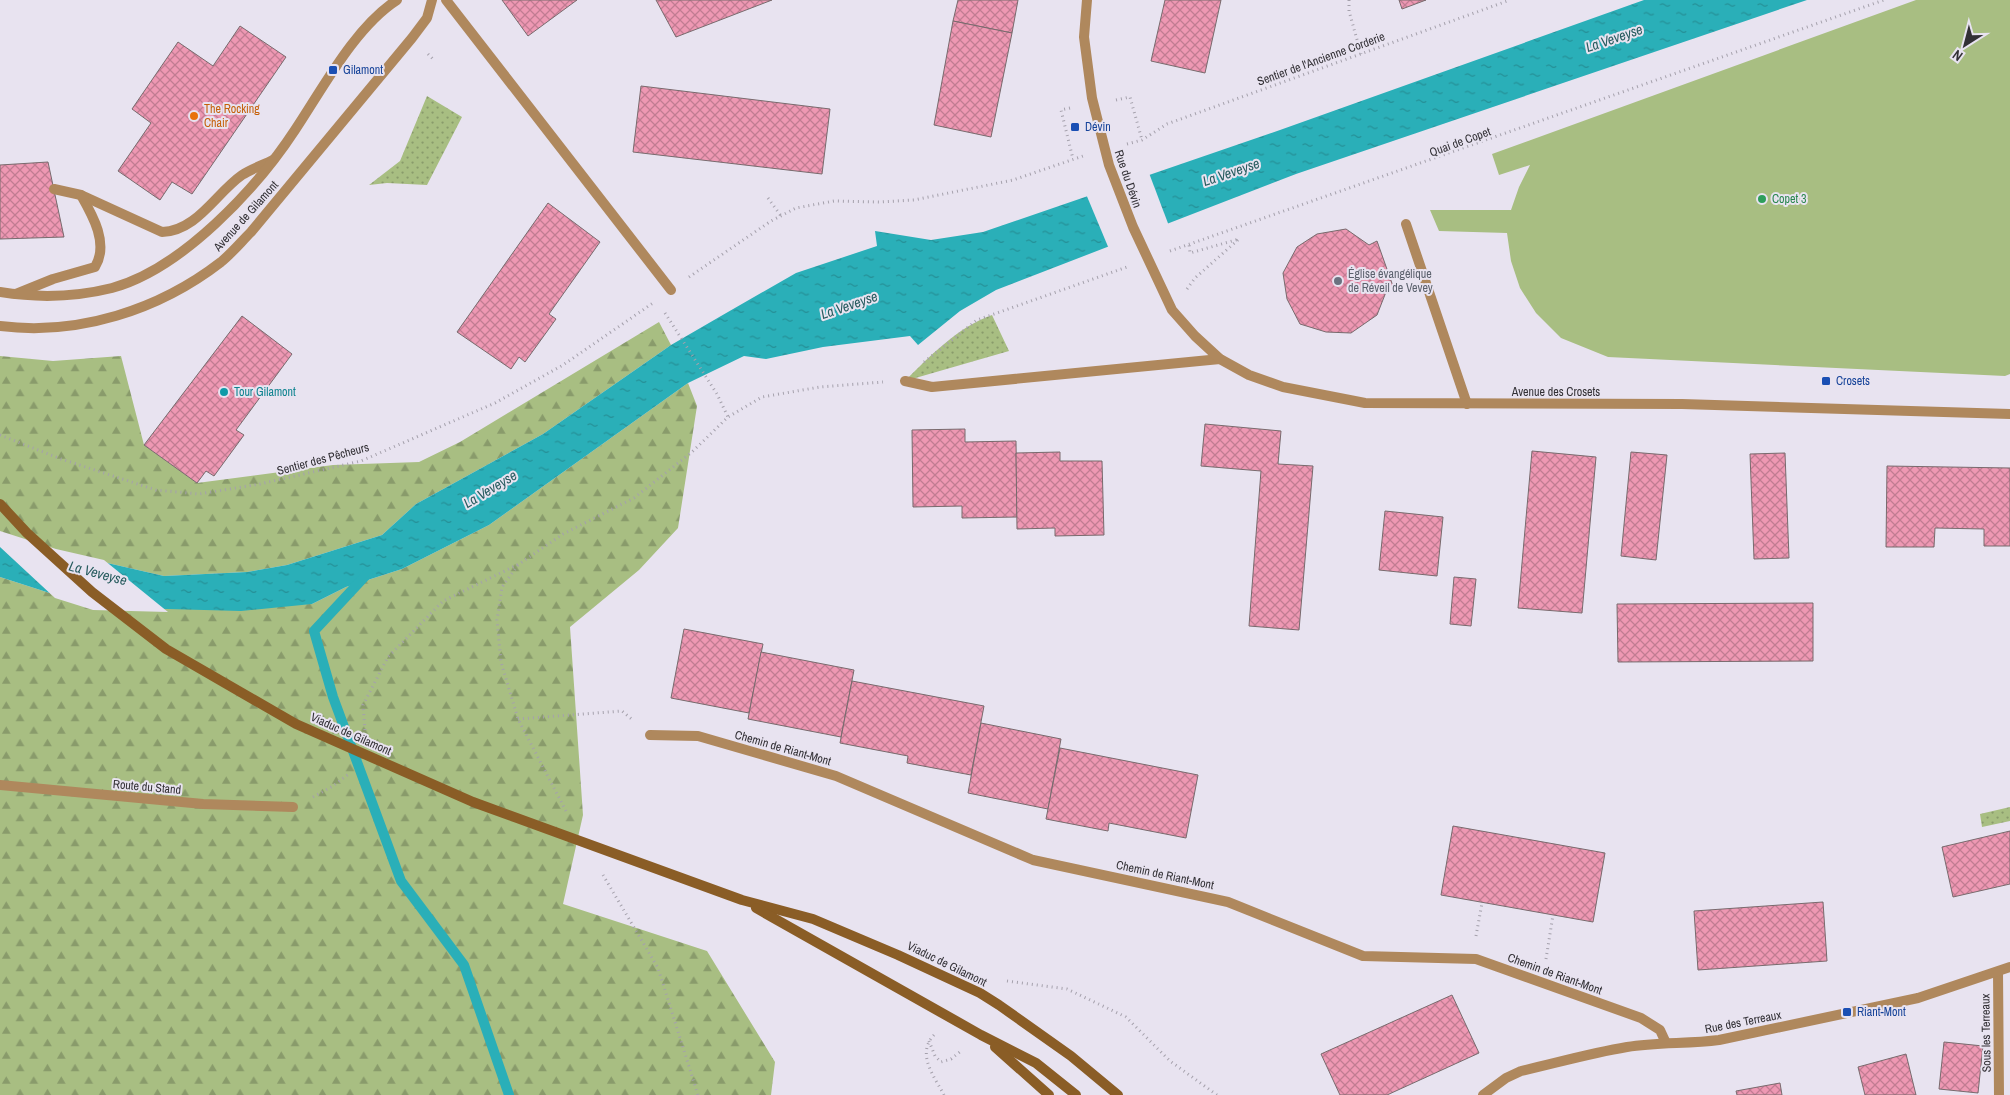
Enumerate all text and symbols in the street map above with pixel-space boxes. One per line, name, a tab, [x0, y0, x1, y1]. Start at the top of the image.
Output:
water label: La Veveyse	[1583, 20, 1645, 56]
north arrow	[1940, 20, 1990, 70]
street label: Sentier de l'Ancienne Corderie	[1255, 28, 1387, 90]
text: N	[1949, 46, 1966, 65]
place label: Gilamont	[343, 62, 383, 78]
marker: Gilamont	[327, 64, 339, 76]
place label: The Rocking Chair	[204, 101, 260, 131]
marker: The Rocking Chair	[188, 110, 200, 122]
place label: Dévin	[1085, 119, 1111, 135]
marker: Dévin	[1069, 121, 1081, 133]
street label: Quai de Copet	[1427, 123, 1493, 160]
street label: Rue du Dévin	[1111, 148, 1145, 210]
water label: La Veveyse	[1200, 154, 1262, 190]
street label: Avenue de Gilamont	[209, 177, 282, 255]
place label: Copet 3	[1772, 191, 1806, 207]
marker: Copet 3	[1756, 193, 1768, 205]
place label: Église évangélique de Réveil de Vevey	[1348, 266, 1433, 296]
marker: Église évangélique de Réveil de Vevey	[1332, 275, 1344, 287]
water label: La Veveyse	[818, 287, 880, 323]
place label: Crosets	[1836, 373, 1870, 389]
marker: Crosets	[1820, 375, 1832, 387]
place label: Tour Gilamont	[234, 384, 296, 400]
street label: Avenue des Crosets	[1511, 384, 1600, 400]
marker: Tour Gilamont	[218, 386, 230, 398]
street label: Sentier des Pêcheurs	[275, 439, 371, 479]
water label: La Veveyse	[460, 466, 520, 512]
water label: La Veveyse	[67, 557, 129, 589]
street label: Viaduc de Gilamont	[308, 709, 394, 759]
street label: Chemin de Riant-Mont	[733, 727, 833, 769]
street label: Route du Stand	[112, 776, 182, 798]
street label: Chemin de Riant-Mont	[1115, 857, 1216, 893]
street label: Viaduc de Gilamont	[904, 938, 990, 990]
street label: Chemin de Riant-Mont	[1505, 949, 1605, 999]
street label: Sous les Terreaux	[1977, 993, 1995, 1072]
place label: Riant-Mont	[1857, 1004, 1906, 1020]
marker: Riant-Mont	[1841, 1006, 1853, 1018]
street label: Rue des Terreaux	[1703, 1007, 1783, 1037]

